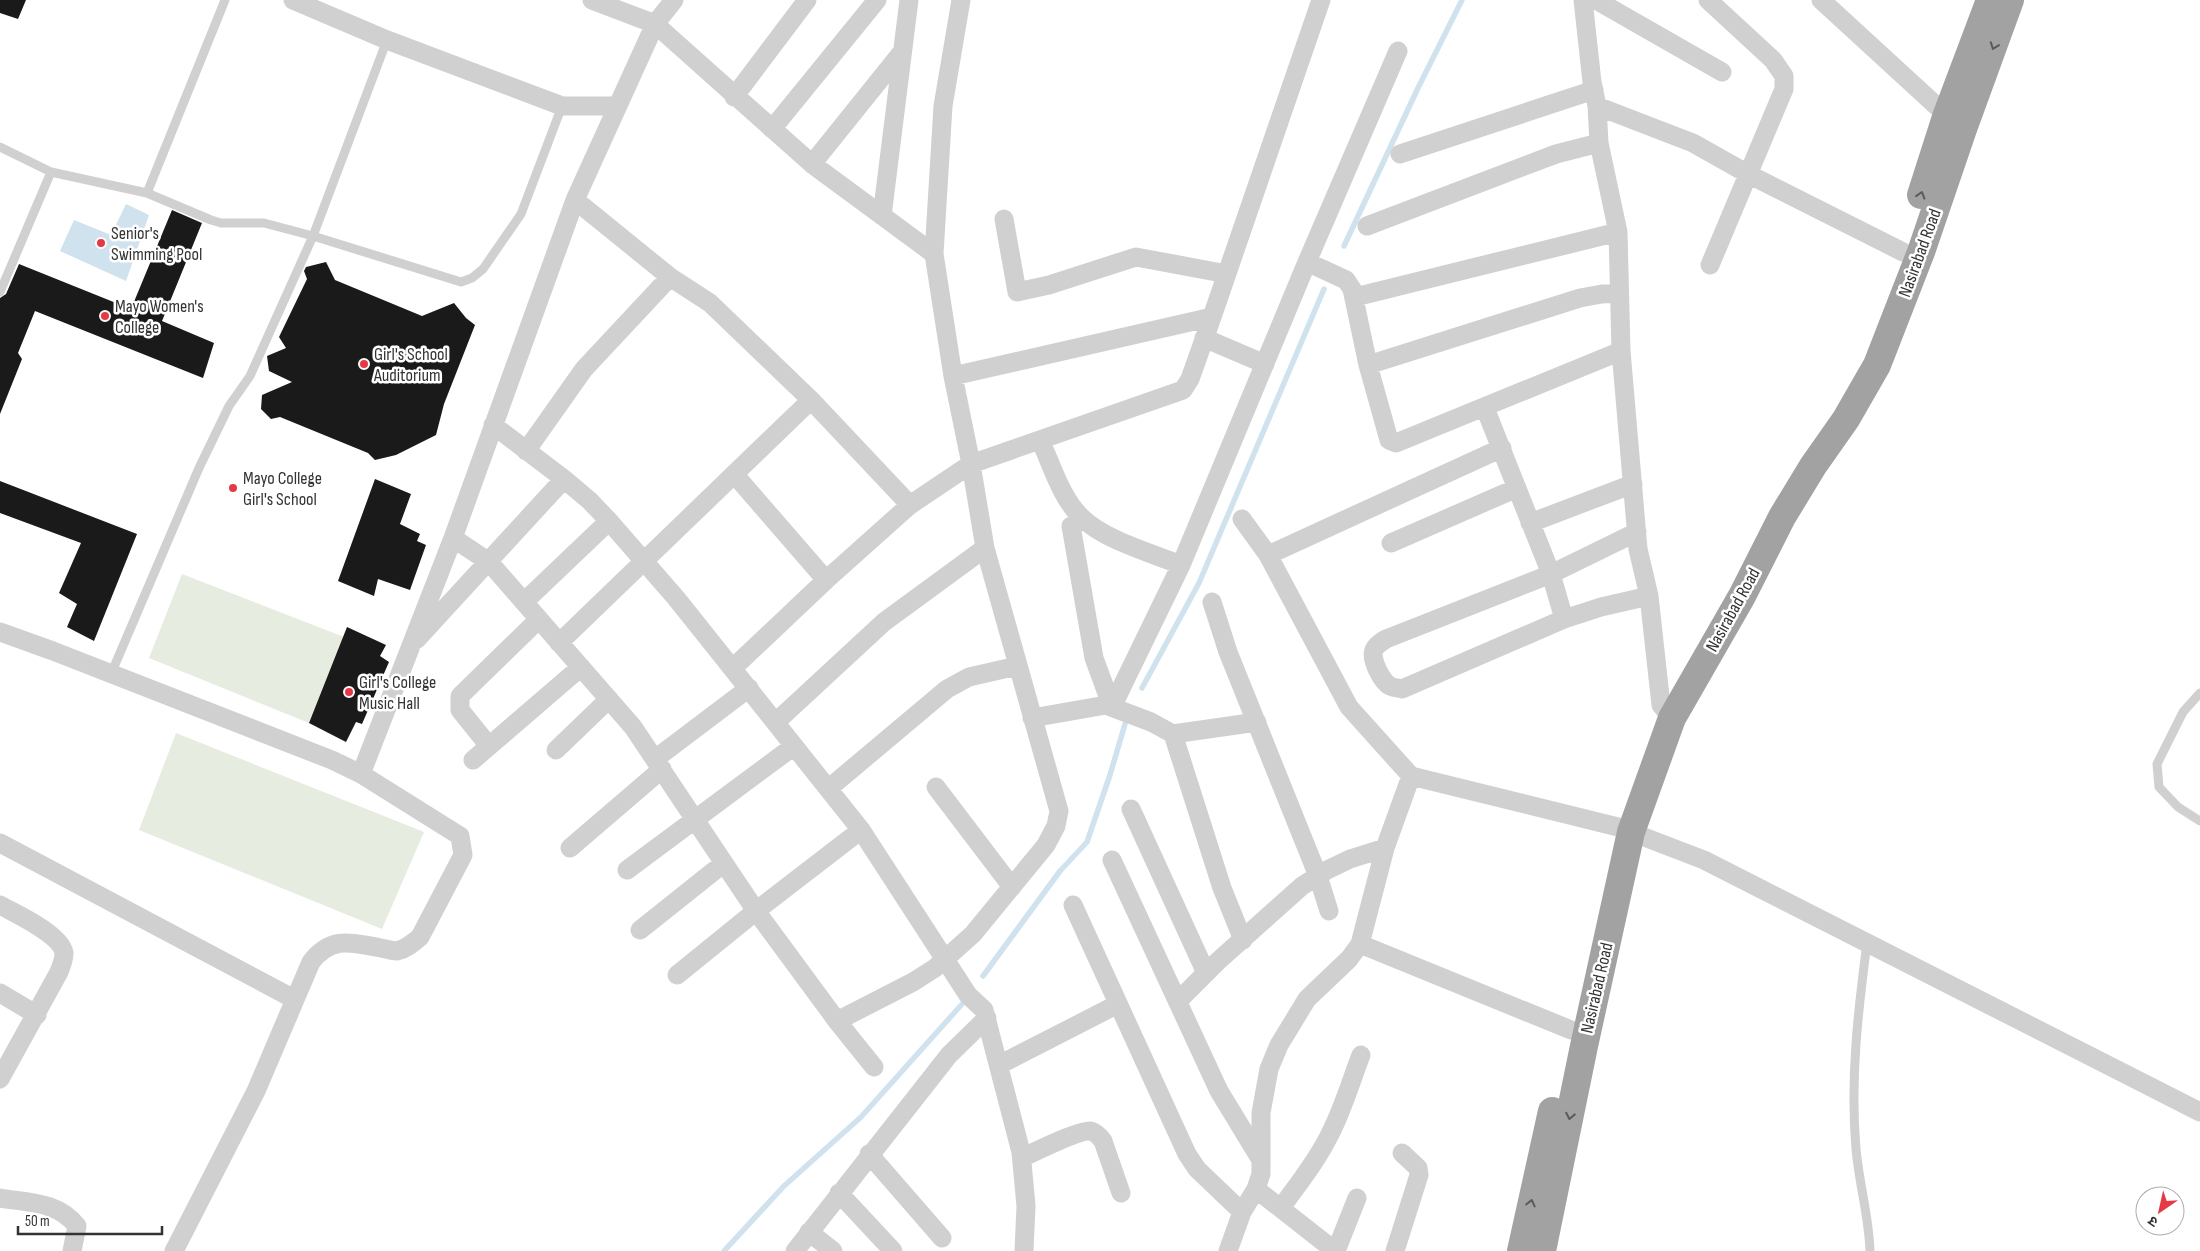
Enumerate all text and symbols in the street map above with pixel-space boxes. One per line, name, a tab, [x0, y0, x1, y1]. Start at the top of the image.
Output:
one-way arrow	[1990, 41, 2000, 50]
one-way arrow	[1915, 192, 1925, 200]
street label: Nasirabad Road	[1894, 206, 1946, 300]
place label: Senior's Swimming Pool	[111, 223, 202, 265]
marker: Senior's Swimming Pool	[95, 237, 107, 249]
place label: Mayo Women's College	[115, 296, 204, 338]
marker: Mayo Women's College	[99, 310, 111, 322]
place label: Girl's School Auditorium	[373, 344, 448, 386]
marker: Girl's School Auditorium	[358, 358, 370, 370]
place label: Mayo College Girl's School	[243, 468, 322, 510]
marker: Mayo College Girl's School	[227, 482, 239, 494]
street label: Nasirabad Road	[1701, 564, 1765, 656]
place label: Girl's College Music Hall	[359, 672, 436, 714]
marker: Girl's College Music Hall	[343, 686, 355, 698]
street label: Nasirabad Road	[1576, 941, 1618, 1035]
one-way arrow	[1565, 1112, 1576, 1120]
north arrow	[2135, 1186, 2185, 1236]
one-way arrow	[1525, 1199, 1536, 1208]
scale bar	[18, 1204, 161, 1236]
text: 50 m	[25, 1212, 50, 1231]
text: उ	[2144, 1212, 2161, 1231]

